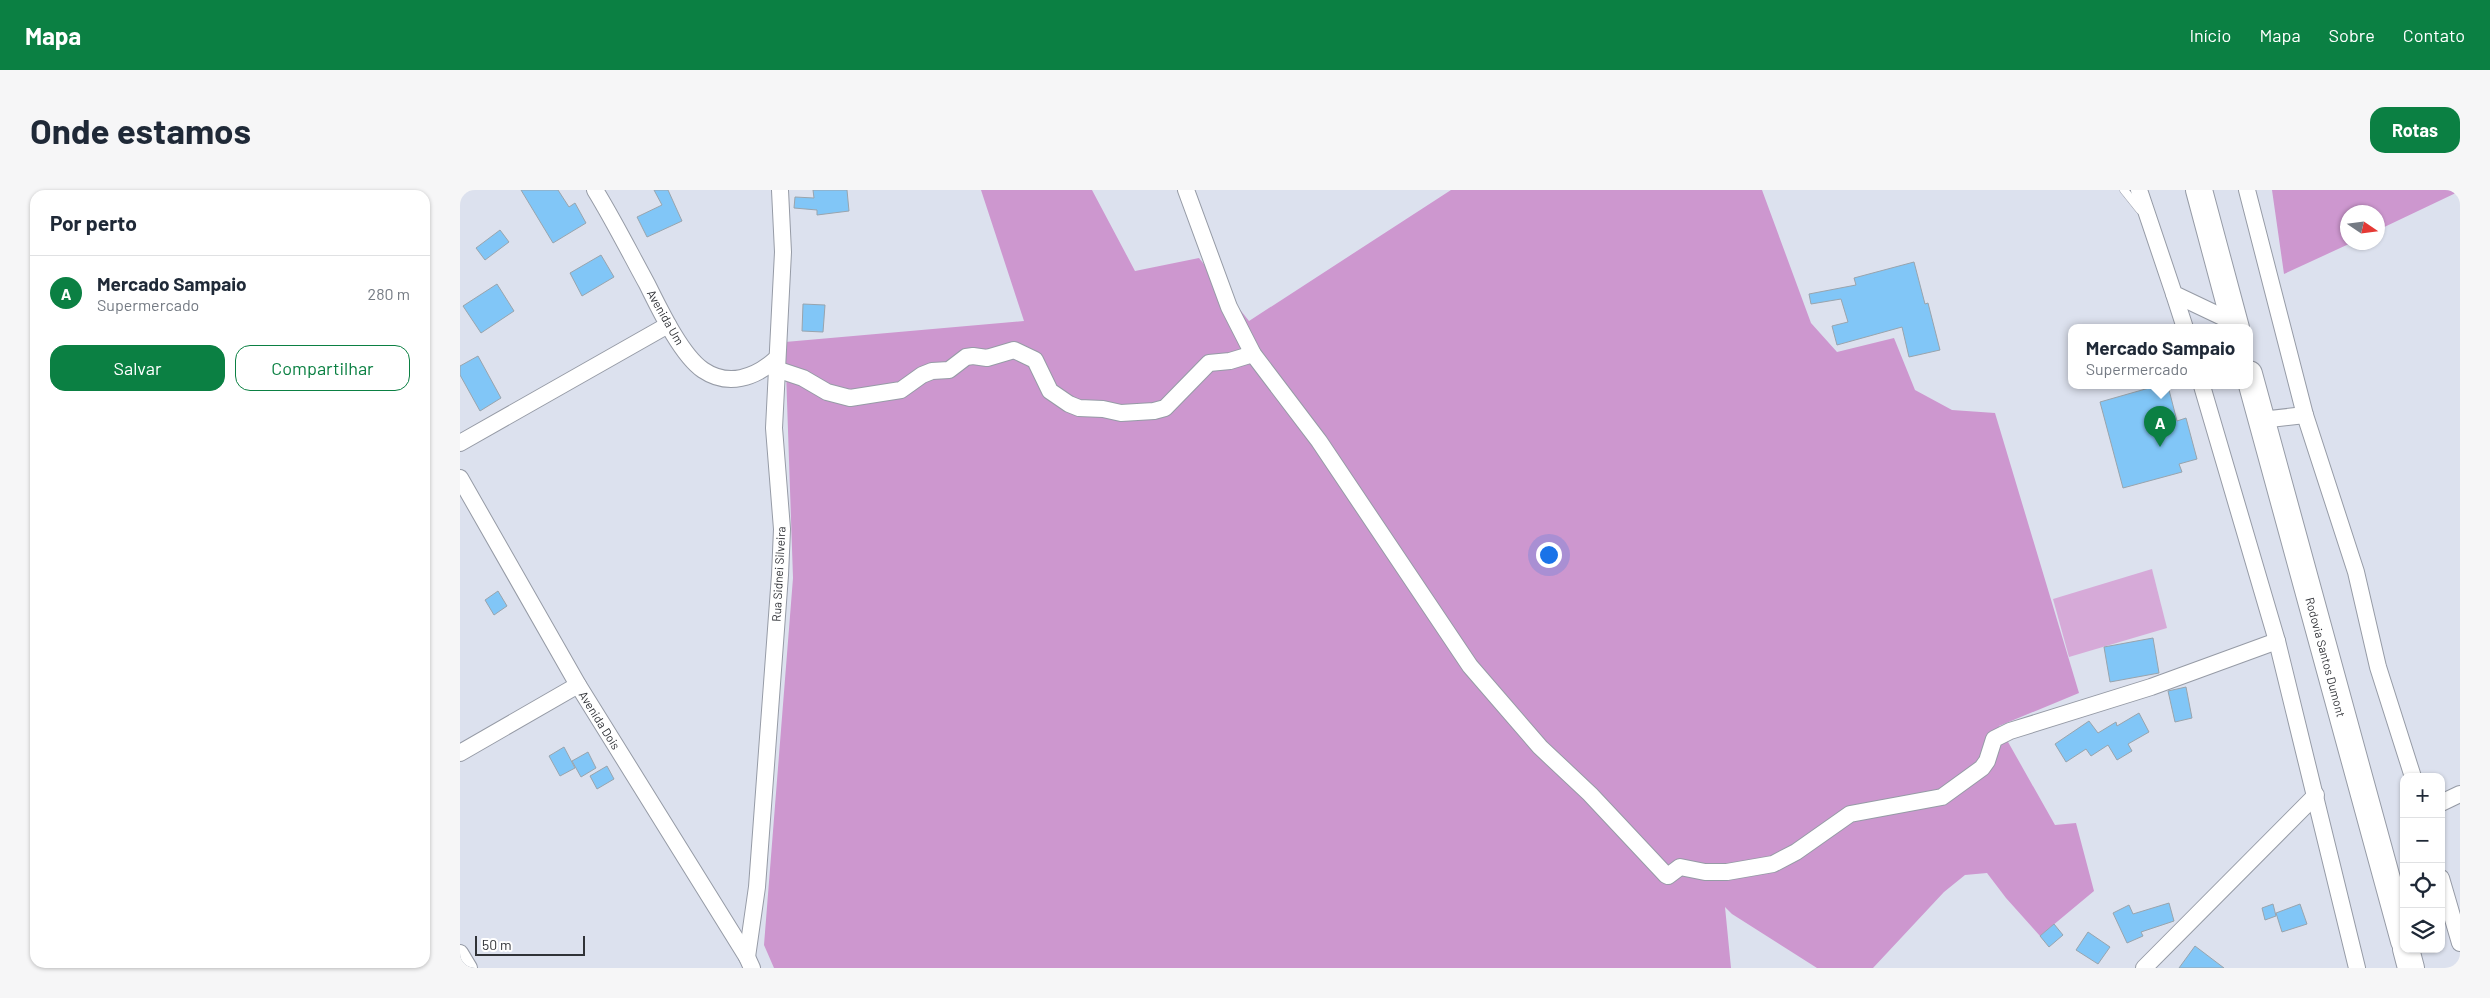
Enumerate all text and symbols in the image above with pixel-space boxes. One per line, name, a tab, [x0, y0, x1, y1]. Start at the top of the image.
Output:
text: Mapa	[25, 21, 81, 50]
text: Início	[2189, 24, 2231, 46]
text: Mapa	[2259, 24, 2301, 46]
text: Sobre	[2329, 24, 2375, 46]
text: Contato	[2403, 24, 2465, 46]
button: Rotas	[2370, 107, 2460, 153]
text: Onde estamos	[30, 109, 251, 151]
north arrow	[2340, 205, 2385, 250]
text: Por perto	[50, 210, 137, 235]
text: Mercado Sampaio	[97, 272, 247, 295]
text: A	[61, 284, 71, 303]
text: 280 m	[368, 284, 410, 303]
street label: Avenida Um	[645, 287, 687, 347]
text: Supermercado	[97, 295, 199, 314]
popup	[2068, 324, 2253, 389]
text: Mercado Sampaio	[2086, 336, 2235, 359]
button: Salvar	[50, 345, 225, 391]
button: Compartilhar	[235, 345, 410, 391]
text: Supermercado	[2086, 359, 2188, 378]
pin: A	[2144, 406, 2176, 447]
street label: Rua Sidnei Silveira	[769, 526, 787, 622]
your location	[1536, 542, 1562, 568]
street label: Rodovia Santos Dumont	[2303, 596, 2349, 718]
street label: Avenida Dois	[577, 688, 624, 752]
map controls	[2400, 773, 2445, 953]
button: +	[2400, 773, 2445, 818]
button: −	[2400, 818, 2445, 863]
button: locate	[2400, 863, 2445, 908]
button: layers	[2400, 908, 2445, 953]
scale bar	[475, 933, 585, 956]
text: 50 m	[482, 936, 511, 953]

